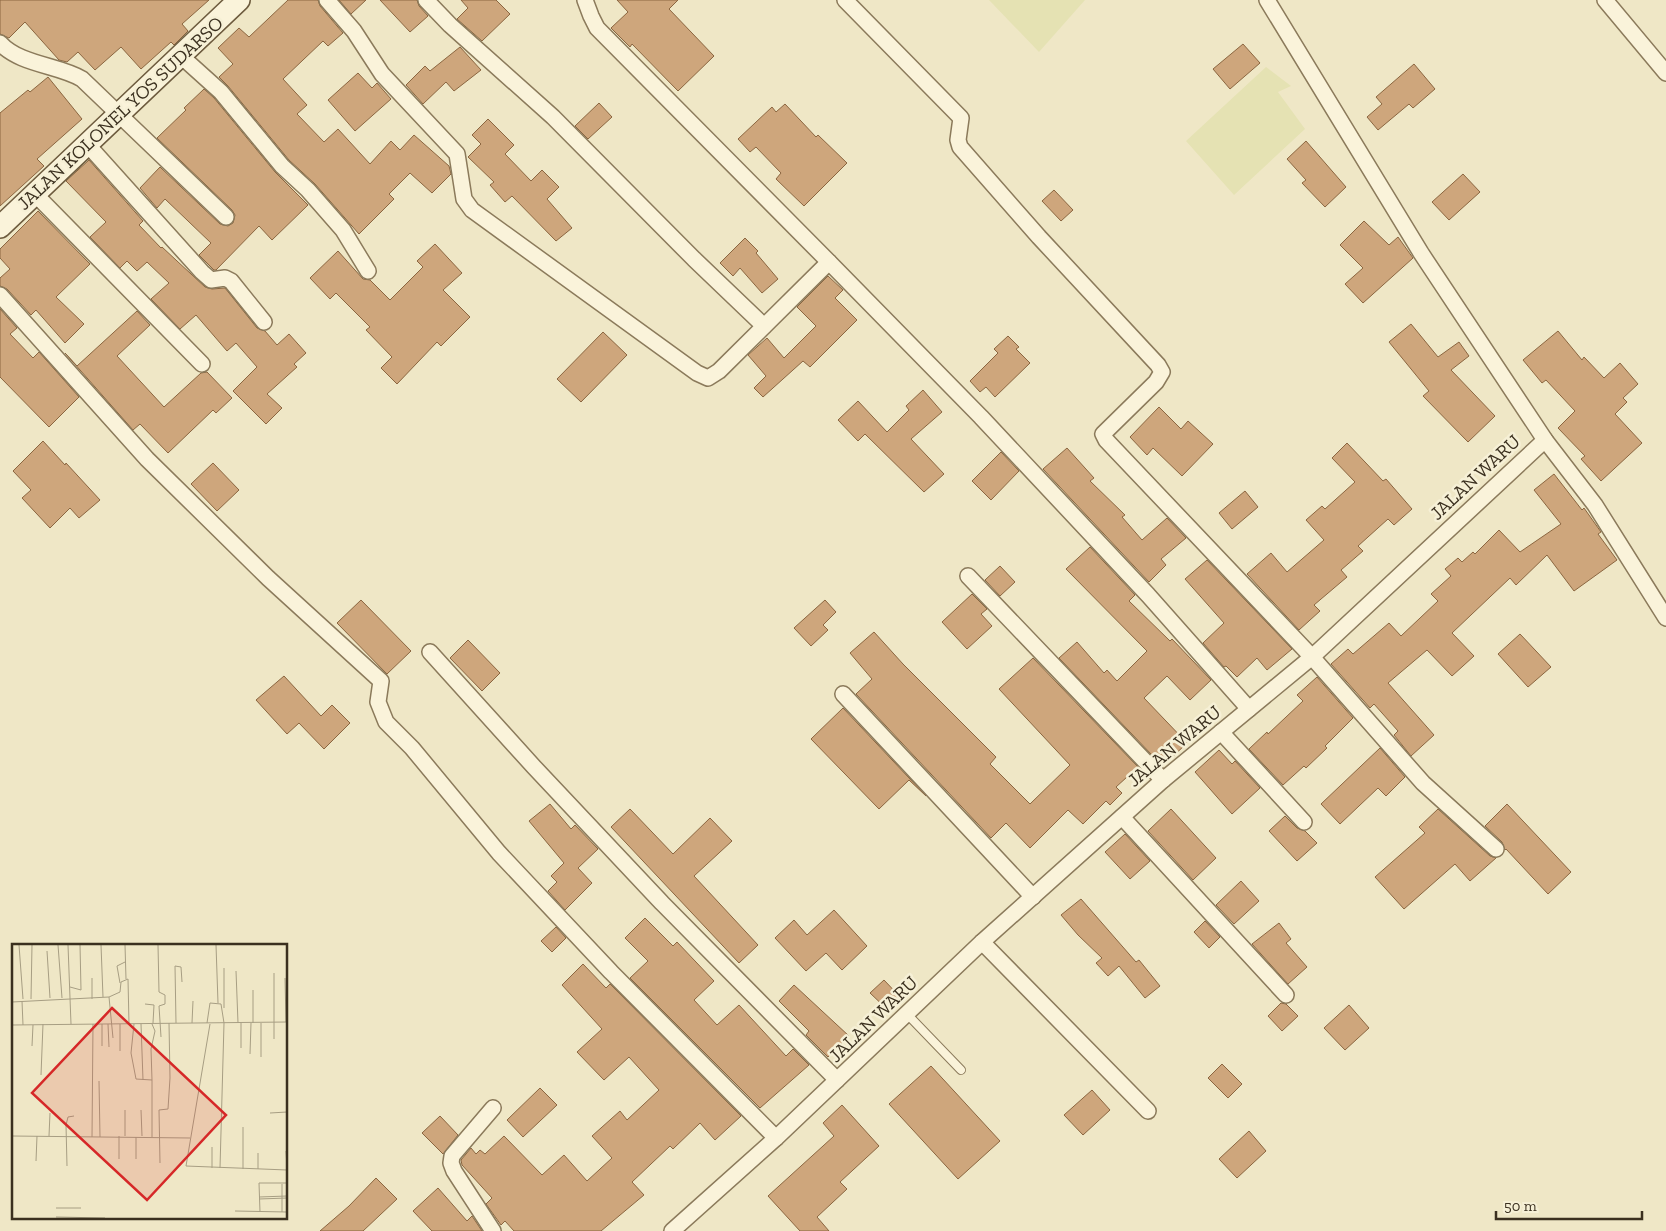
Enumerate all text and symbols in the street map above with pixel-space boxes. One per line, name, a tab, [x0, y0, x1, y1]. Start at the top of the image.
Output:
street label: JALAN KOLONEL YOS SUDARSO	[12, 11, 228, 215]
street label: JALAN WARU	[1425, 429, 1525, 525]
street label: JALAN WARU	[1123, 700, 1225, 792]
inset map	[12, 944, 288, 1218]
street label: JALAN WARU	[824, 971, 922, 1067]
scale bar	[1496, 1188, 1642, 1220]
text: 50 m	[1504, 1197, 1537, 1215]

